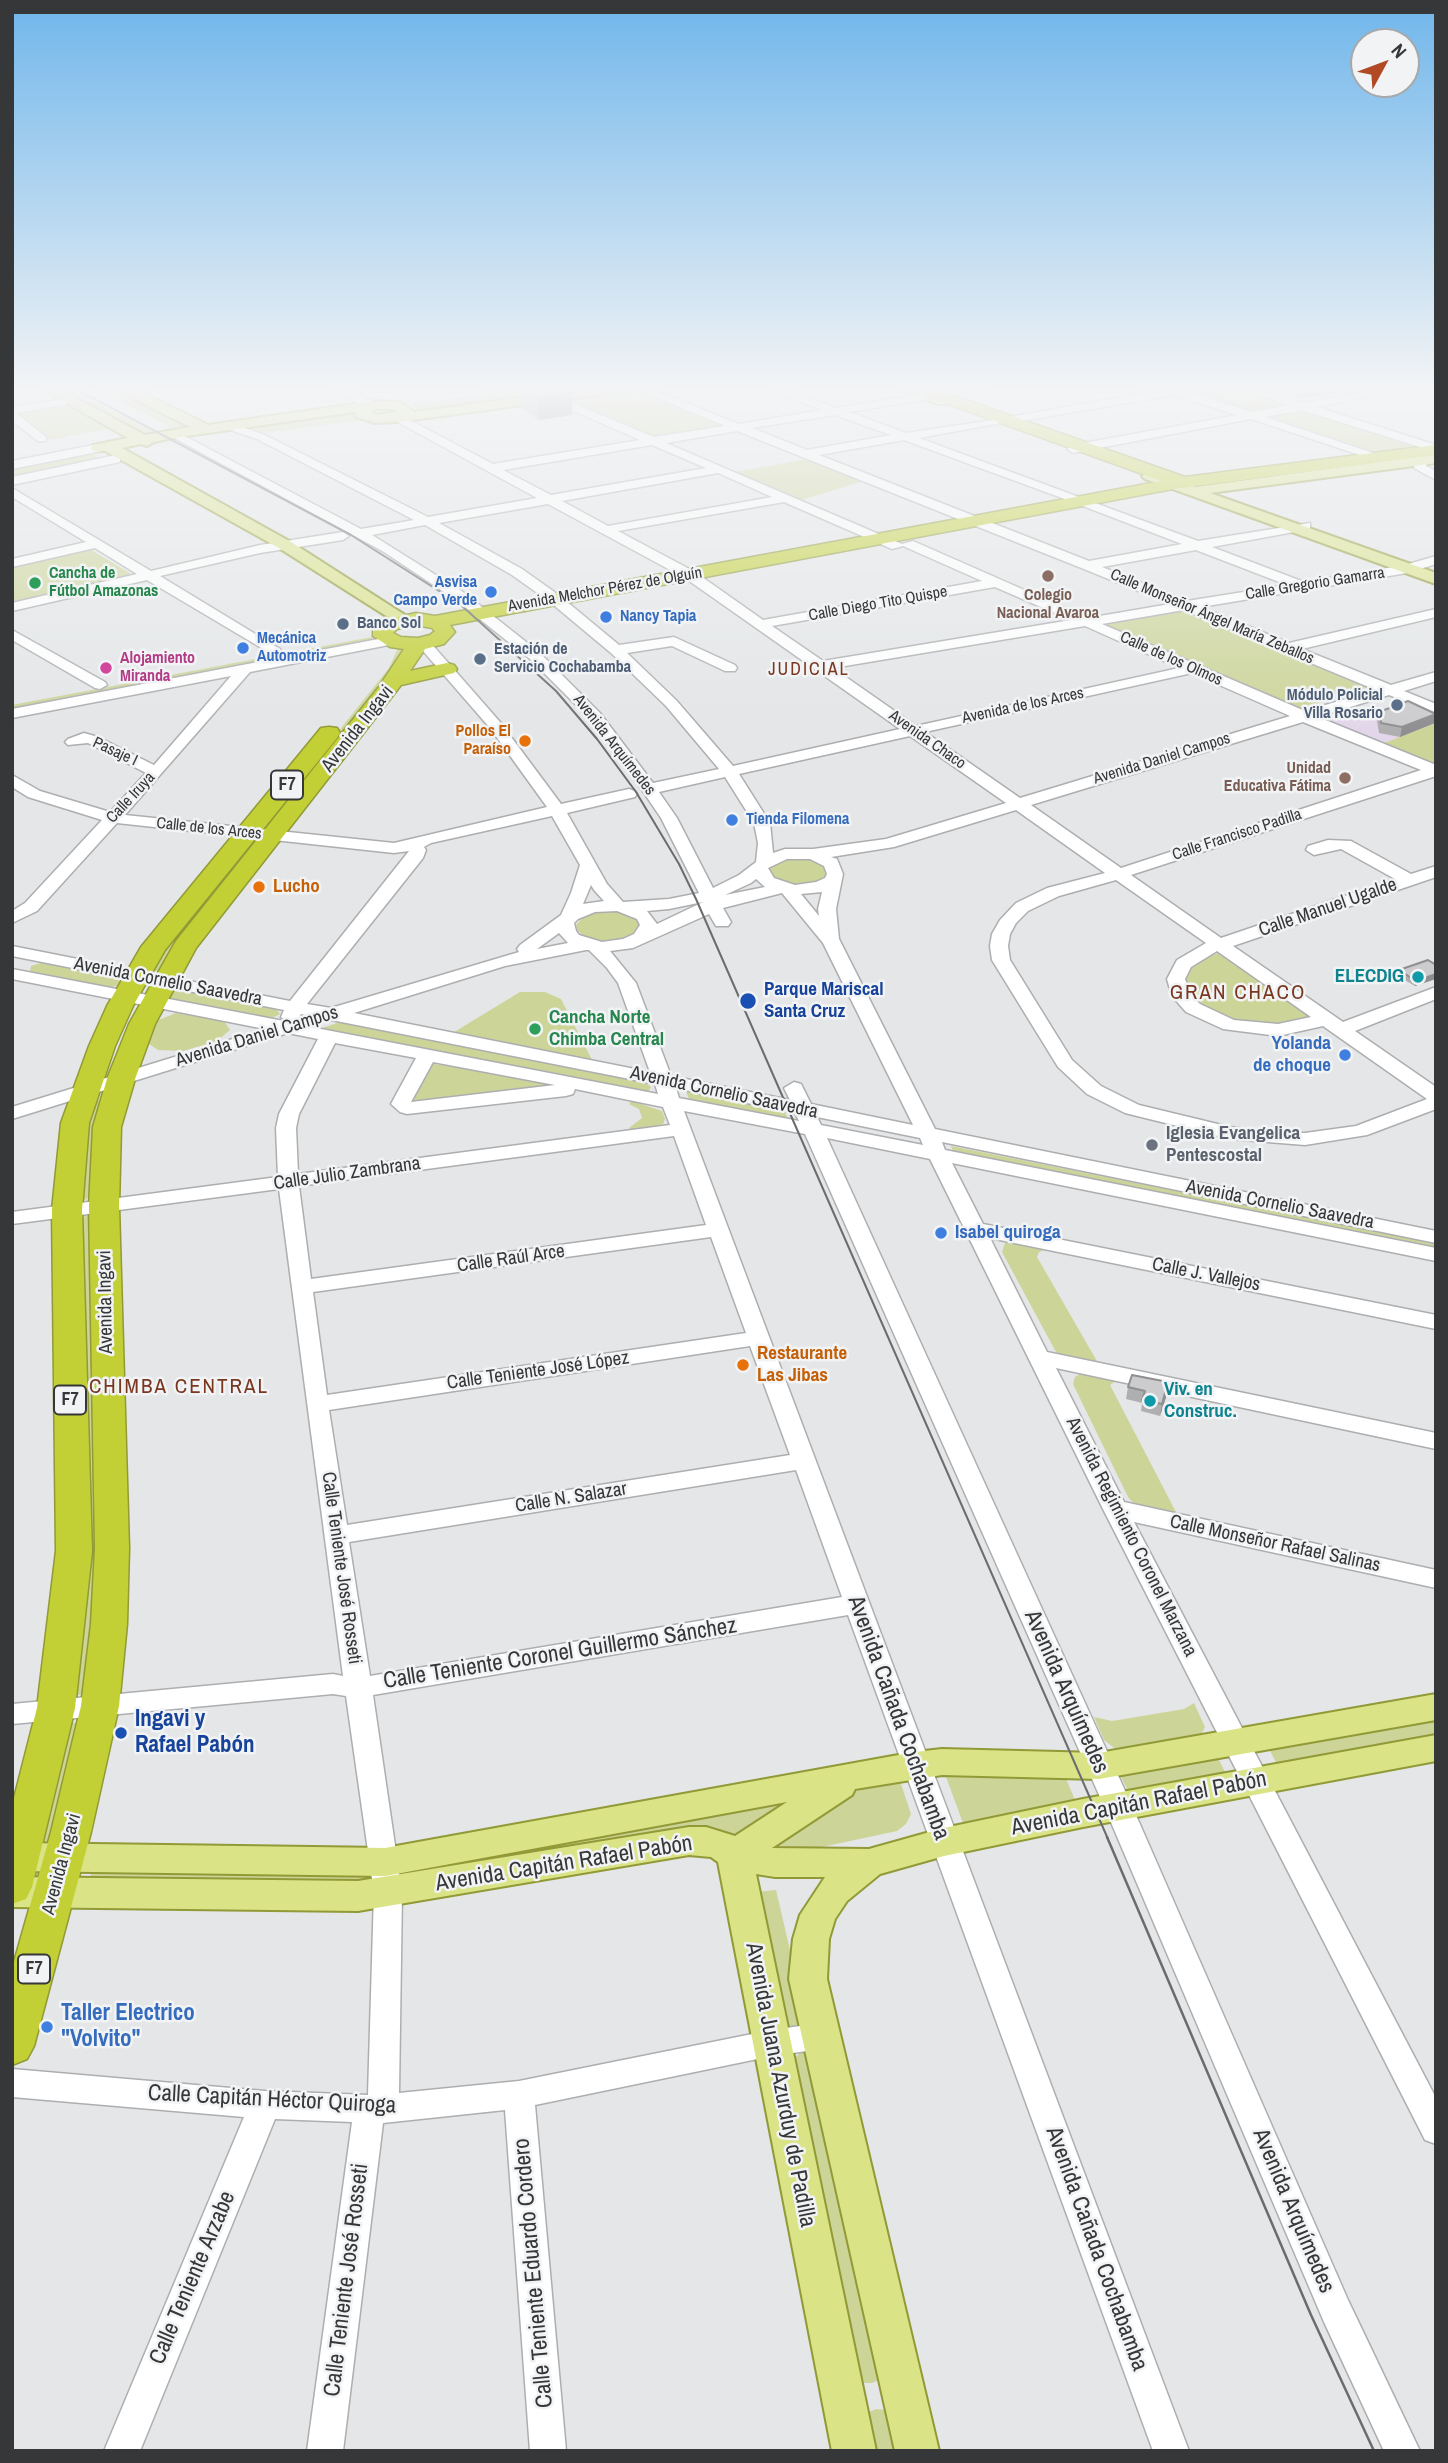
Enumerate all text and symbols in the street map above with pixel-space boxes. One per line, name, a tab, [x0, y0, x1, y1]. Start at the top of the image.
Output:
north arrow	[1350, 28, 1420, 98]
text: N	[1386, 38, 1413, 63]
street label: Avenida Melchor Pérez de Olguín	[506, 563, 704, 617]
place label: Cancha de Fútbol Amazonas	[49, 564, 158, 602]
street label: Calle Gregorio Gamarra	[1244, 564, 1386, 604]
street label: Calle Monseñor Ángel María Zeballos	[1107, 565, 1317, 669]
marker: Colegio Nacional Avaroa	[1040, 568, 1056, 584]
place label: Asvisa Campo Verde	[393, 573, 477, 611]
marker: Cancha de Fútbol Amazonas	[27, 575, 43, 591]
street label: Calle Diego Tito Quispe	[807, 582, 949, 626]
marker: Asvisa Campo Verde	[483, 584, 499, 600]
place label: Colegio Nacional Avaroa	[997, 586, 1099, 624]
place label: Nancy Tapia	[620, 607, 696, 627]
marker: Nancy Tapia	[598, 609, 614, 625]
place label: Banco Sol	[357, 614, 421, 634]
marker: Banco Sol	[335, 616, 351, 632]
street label: Calle de los Olmos	[1117, 628, 1225, 690]
place label: Mecánica Automotriz	[257, 629, 326, 667]
marker: Mecánica Automotriz	[235, 640, 251, 656]
place label: Estación de Servicio Cochabamba	[494, 640, 631, 678]
place label: Alojamiento Miranda	[120, 649, 195, 687]
marker: Estación de Servicio Cochabamba	[472, 651, 488, 667]
district label: JUDICIAL	[769, 659, 849, 681]
marker: Alojamiento Miranda	[98, 660, 114, 676]
street label: Avenida Ingavi	[317, 681, 399, 777]
street label: Avenida de los Arces	[960, 684, 1086, 728]
place label: Módulo Policial Villa Rosario	[1287, 686, 1383, 724]
street label: Avenida Arquímedes	[569, 691, 659, 799]
marker: Módulo Policial Villa Rosario	[1389, 697, 1405, 713]
street label: Avenida Chaco	[885, 706, 969, 774]
place label: Pollos El Paraíso	[456, 722, 511, 760]
street label: Avenida Daniel Campos	[1091, 729, 1233, 789]
street label: Pasaje I	[89, 733, 141, 771]
marker: Pollos El Paraíso	[517, 733, 533, 749]
place label: Unidad Educativa Fátima	[1224, 759, 1331, 797]
street label: Calle Iruya	[103, 769, 159, 827]
road number: F7	[271, 770, 303, 800]
marker: Unidad Educativa Fátima	[1337, 770, 1353, 786]
street label: Calle Francisco Padilla	[1170, 805, 1304, 865]
place label: Tienda Filomena	[746, 810, 849, 830]
marker: Tienda Filomena	[724, 812, 740, 828]
street label: Calle de los Arces	[155, 814, 263, 844]
street label: Calle Manuel Ugalde	[1256, 874, 1400, 942]
place label: Lucho	[273, 876, 320, 898]
marker: Lucho	[251, 879, 267, 895]
street label: Avenida Cornelio Saavedra	[72, 953, 264, 1011]
place label: ELECDIG	[1335, 966, 1404, 988]
marker: ELECDIG	[1410, 969, 1426, 985]
place label: Parque Mariscal Santa Cruz	[764, 979, 884, 1023]
district label: GRAN CHACO	[1171, 980, 1305, 1006]
marker: Parque Mariscal Santa Cruz	[738, 991, 758, 1011]
street label: Avenida Daniel Campos	[173, 1001, 341, 1073]
place label: Cancha Norte Chimba Central	[549, 1007, 664, 1051]
marker: Cancha Norte Chimba Central	[527, 1021, 543, 1037]
place label: Yolanda de choque	[1253, 1033, 1331, 1077]
marker: Yolanda de choque	[1337, 1047, 1353, 1063]
street label: Avenida Cornelio Saavedra	[628, 1062, 820, 1124]
place label: Iglesia Evangelica Pentescostal	[1166, 1123, 1300, 1167]
marker: Iglesia Evangelica Pentescostal	[1144, 1137, 1160, 1153]
street label: Calle Julio Zambrana	[272, 1152, 422, 1196]
street label: Avenida Cornelio Saavedra	[1184, 1176, 1376, 1234]
place label: Isabel quiroga	[955, 1222, 1061, 1244]
marker: Isabel quiroga	[933, 1225, 949, 1241]
street label: Calle Raúl Arce	[456, 1240, 566, 1278]
street label: Avenida Ingavi	[94, 1250, 118, 1354]
street label: Calle J. Vallejos	[1150, 1253, 1262, 1297]
place label: Restaurante Las Jibas	[757, 1343, 847, 1387]
street label: Calle Teniente José López	[445, 1347, 631, 1395]
marker: Restaurante Las Jibas	[735, 1357, 751, 1373]
district label: CHIMBA CENTRAL	[91, 1374, 267, 1400]
place label: Viv. en Construc.	[1164, 1379, 1237, 1423]
road number: F7	[54, 1386, 86, 1414]
marker: Viv. en Construc.	[1142, 1393, 1158, 1409]
street label: Avenida Regimiento Coronel Marzana	[1061, 1413, 1201, 1661]
street label: Calle Teniente José Rosseti	[316, 1470, 366, 1666]
street label: Calle N. Salazar	[514, 1478, 628, 1518]
street label: Calle Monseñor Rafael Salinas	[1168, 1511, 1382, 1577]
street label: Avenida Cañada Cochabamba	[841, 1592, 955, 1844]
street label: Avenida Arquímedes	[1018, 1606, 1114, 1778]
street label: Calle Teniente Coronel Guillermo Sánchez	[381, 1612, 739, 1696]
place label: Ingavi y Rafael Pabón	[135, 1706, 254, 1760]
marker: Ingavi y Rafael Pabón	[113, 1725, 129, 1741]
street label: Avenida Capitán Rafael Pabón	[1009, 1766, 1269, 1842]
street label: Avenida Ingavi	[38, 1811, 86, 1917]
street label: Avenida Capitán Rafael Pabón	[434, 1830, 694, 1898]
street label: Avenida Juana Azurduy de Padilla	[739, 1940, 821, 2230]
road number: F7	[18, 1954, 50, 1983]
place label: Taller Electrico "Volvito"	[61, 2000, 195, 2054]
marker: Taller Electrico "Volvito"	[39, 2019, 55, 2035]
street label: Calle Capitán Héctor Quiroga	[147, 2080, 397, 2120]
street label: Avenida Cañada Cochabamba	[1039, 2123, 1153, 2375]
street label: Avenida Arquímedes	[1246, 2125, 1340, 2297]
street label: Calle Teniente Eduardo Cordero	[508, 2137, 560, 2409]
street label: Calle Teniente José Rosseti	[319, 2162, 375, 2398]
street label: Calle Teniente Arzabe	[144, 2187, 242, 2369]

